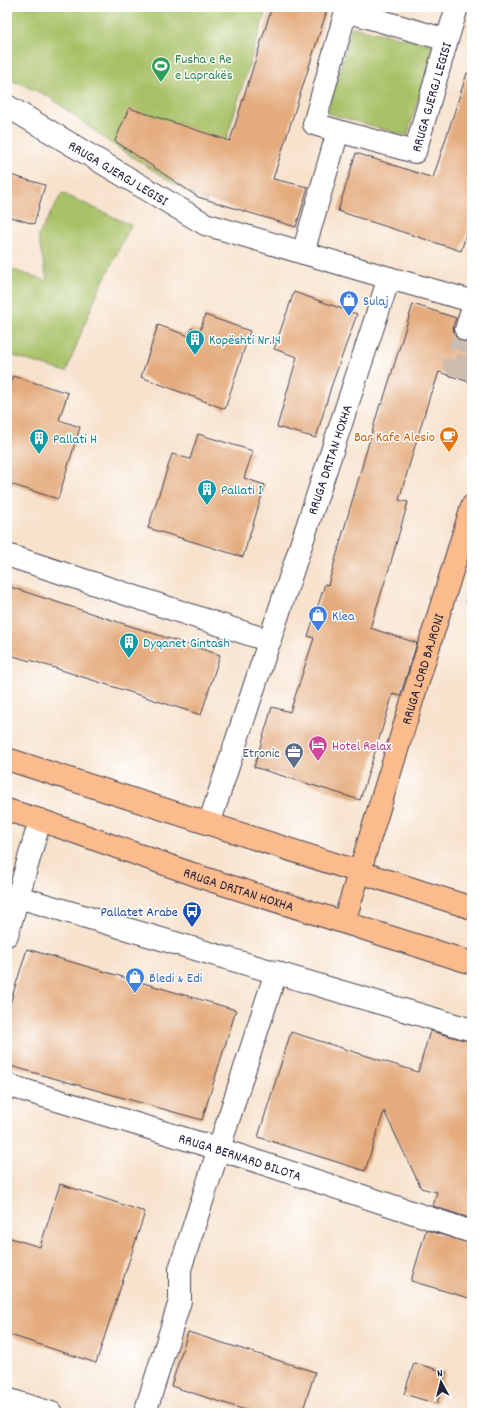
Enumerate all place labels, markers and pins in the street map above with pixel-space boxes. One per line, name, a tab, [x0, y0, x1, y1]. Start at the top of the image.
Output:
place label: Fusha e Re e Laprakës	[175, 50, 233, 86]
sports icon: Fusha e Re e Laprakës	[150, 55, 172, 83]
shop icon: Sulaj	[338, 289, 360, 317]
place label: Sulaj	[363, 292, 389, 312]
building icon: Kopështi Nr.14	[184, 328, 206, 356]
place label: Kopështi Nr.14	[209, 331, 281, 351]
cafe icon: Bar Kafe Alesio	[438, 425, 460, 453]
building icon: Pallati H	[28, 427, 50, 455]
place label: Bar Kafe Alesio	[354, 428, 435, 448]
place label: Pallati H	[53, 430, 97, 450]
building icon: Pallati I	[196, 478, 218, 506]
place label: Pallati I	[221, 481, 263, 501]
shop icon: Klea	[307, 604, 329, 632]
place label: Klea	[332, 607, 355, 627]
building icon: Dyqanet Gintash	[118, 631, 140, 659]
place label: Dyqanet Gintash	[143, 634, 230, 654]
hotel icon: Hotel Relax	[307, 734, 329, 762]
place label: Hotel Relax	[332, 737, 391, 757]
office icon: Etronic	[283, 741, 305, 769]
place label: Etronic	[242, 744, 280, 764]
bus stop icon: Pallatet Arabe	[181, 900, 203, 928]
place label: Pallatet Arabe	[101, 903, 178, 923]
shop icon: Bledi & Edi	[124, 966, 146, 994]
place label: Bledi & Edi	[149, 969, 203, 989]

